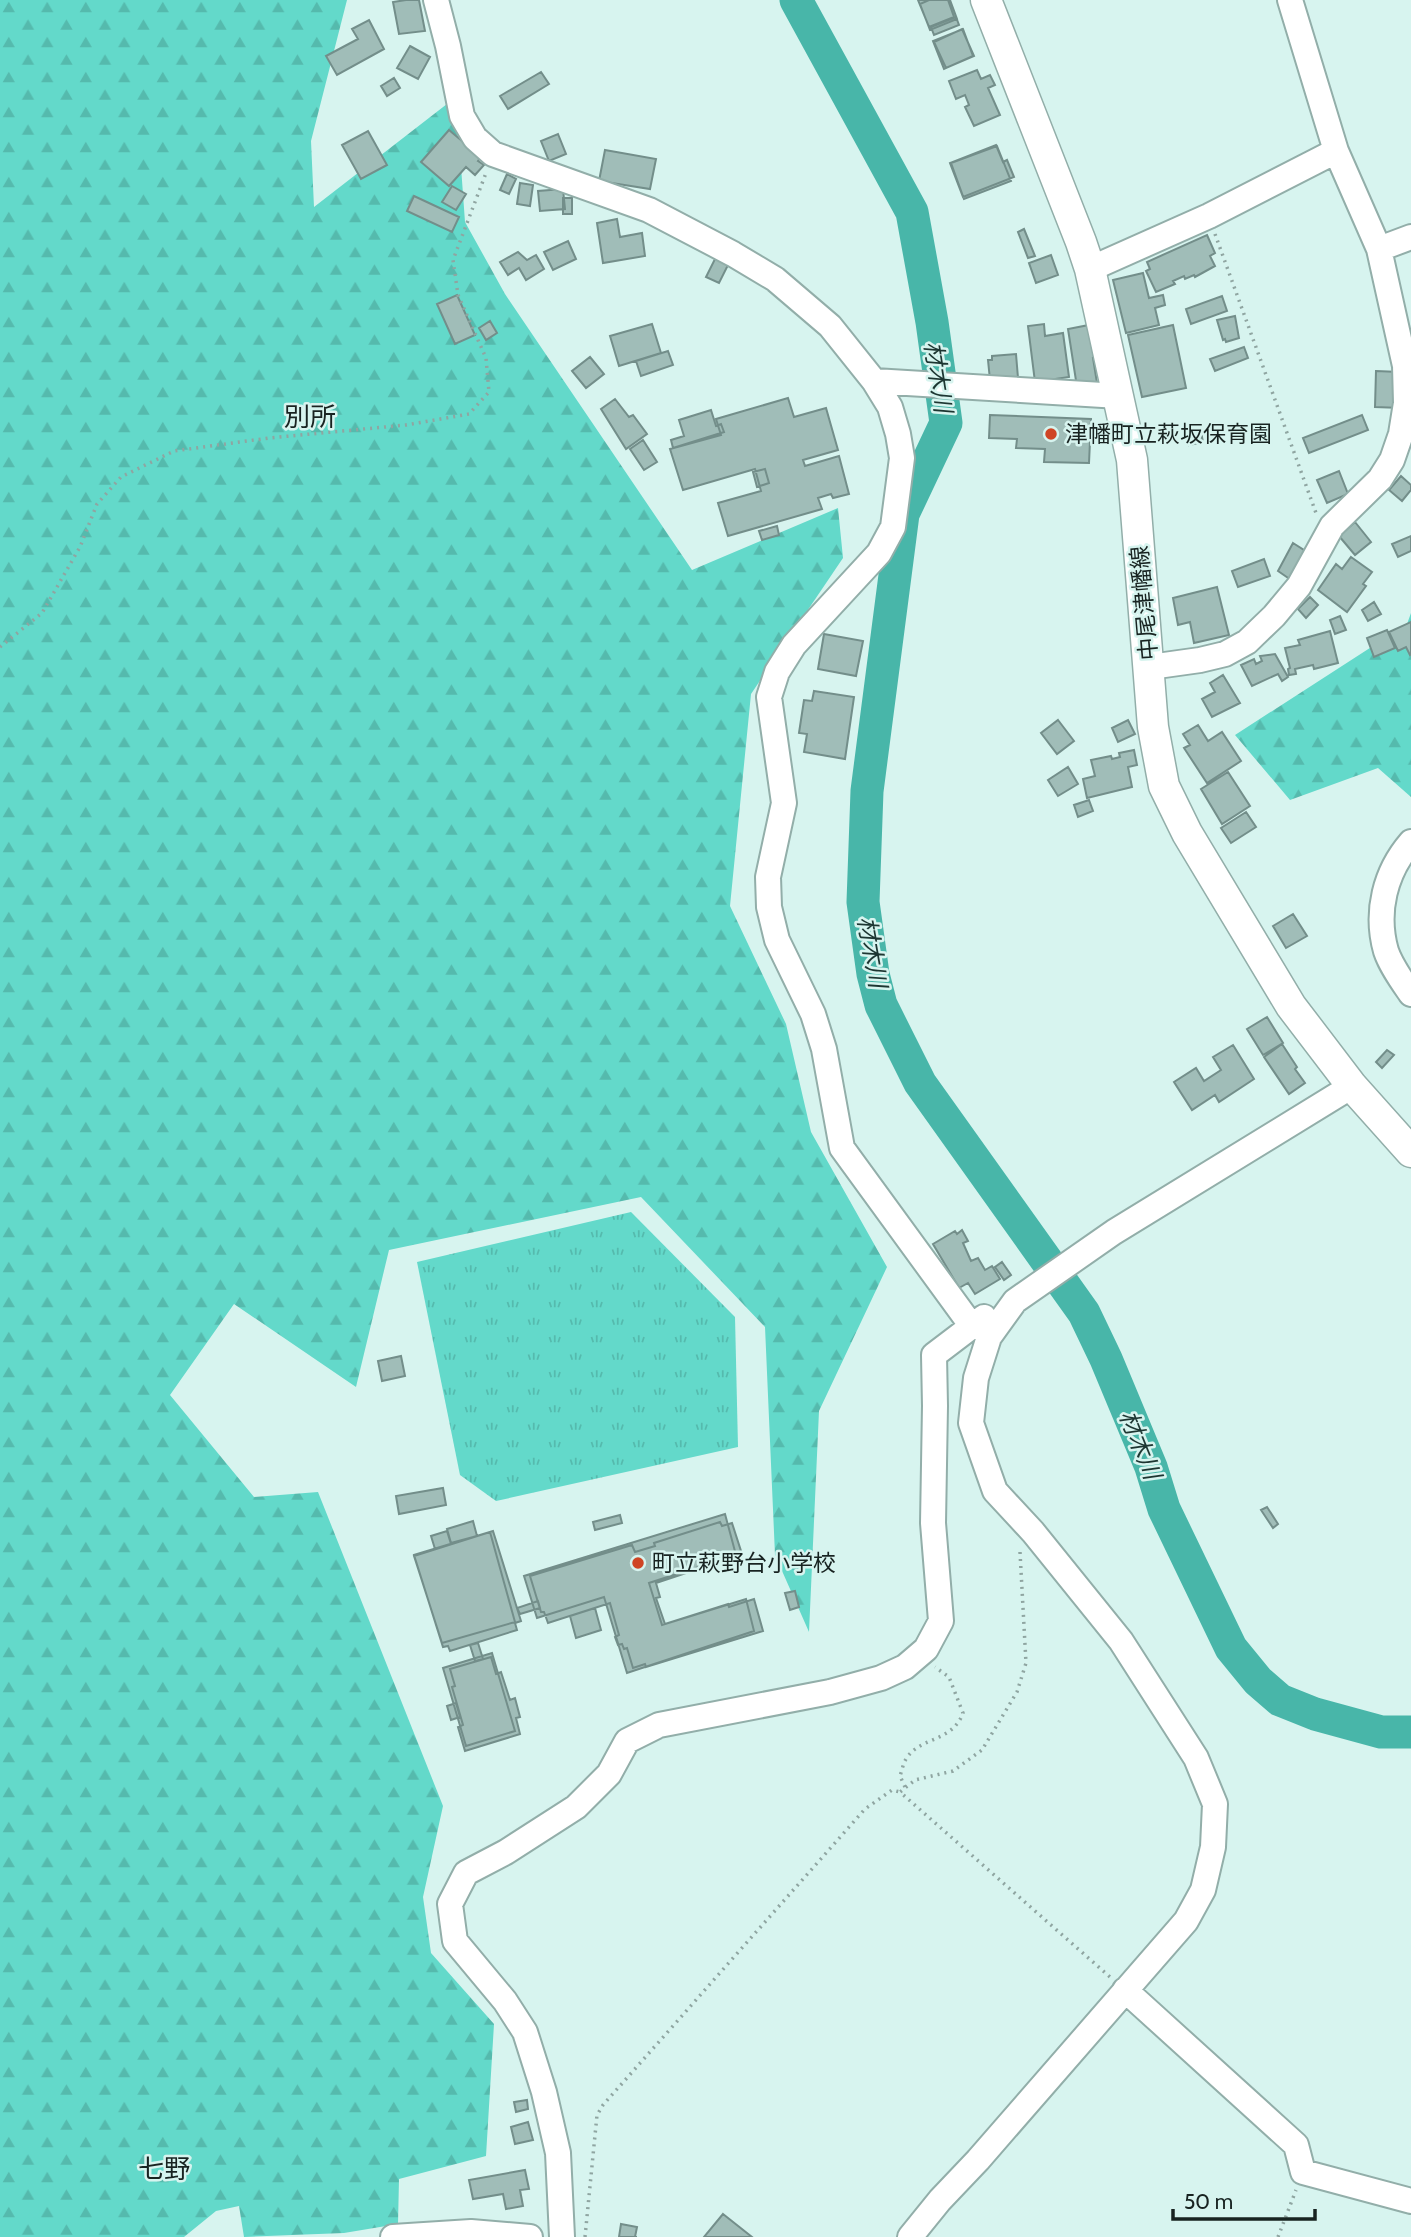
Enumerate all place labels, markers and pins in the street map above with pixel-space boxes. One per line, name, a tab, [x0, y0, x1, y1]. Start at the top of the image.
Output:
place label: 津幡町立萩坂保育園	[1065, 420, 1272, 448]
marker: 津幡町立萩坂保育園	[1043, 426, 1059, 442]
place label: 町立萩野台小学校	[652, 1549, 836, 1577]
marker: 町立萩野台小学校	[630, 1555, 646, 1571]

